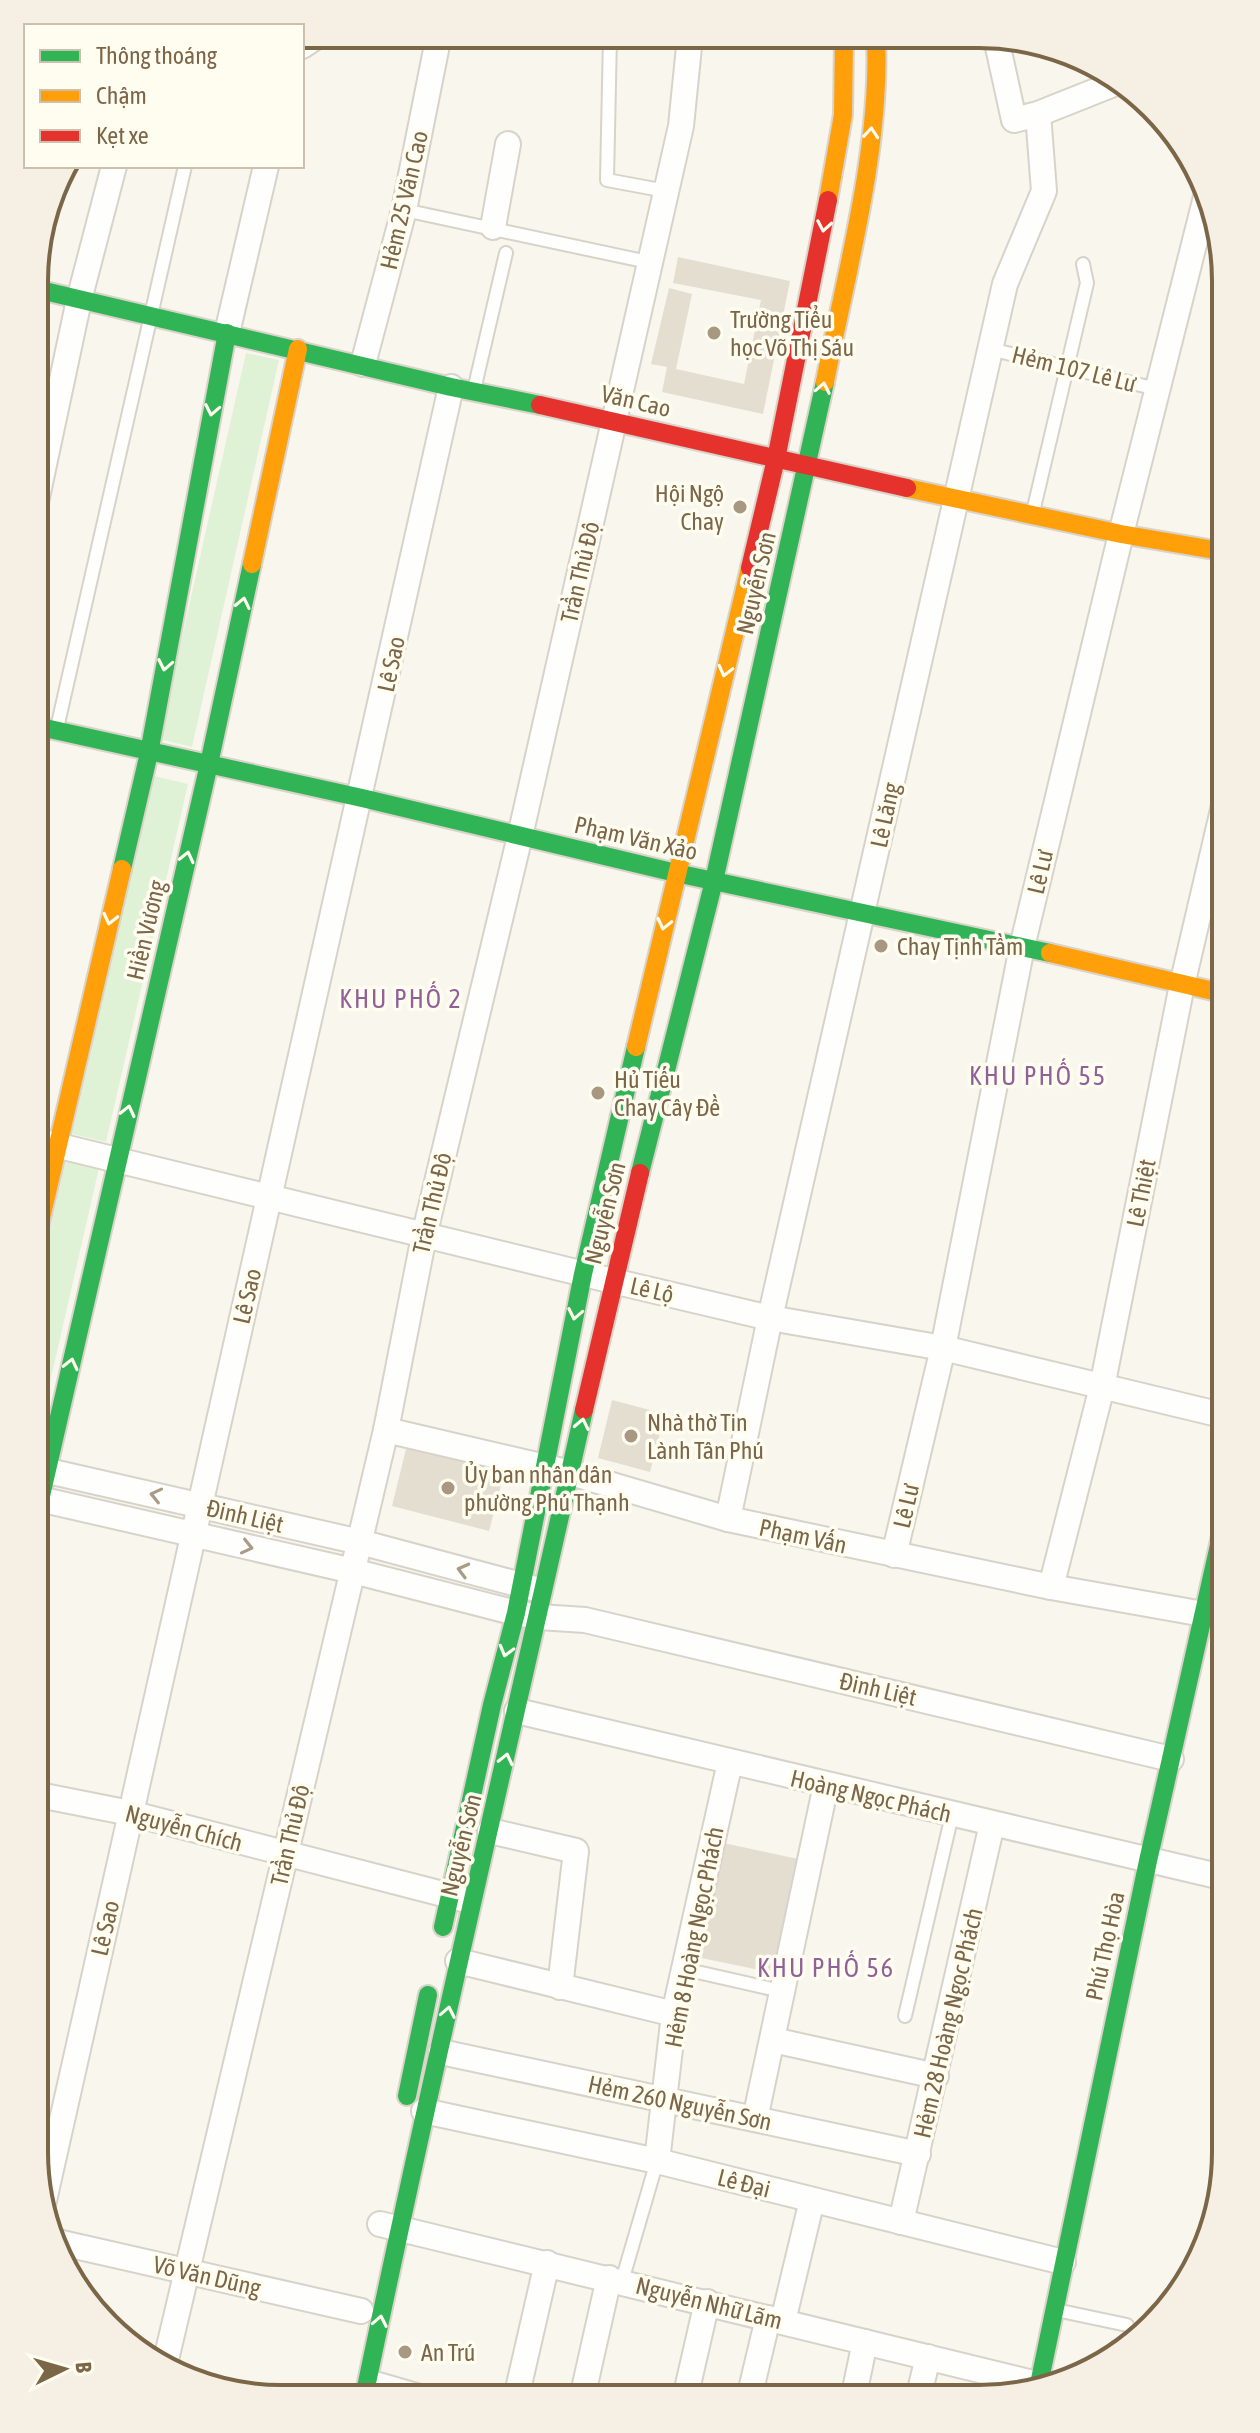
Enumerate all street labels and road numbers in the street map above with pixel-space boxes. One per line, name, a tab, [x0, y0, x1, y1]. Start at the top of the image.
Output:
street label: Hẻm 25 Văn Cao	[375, 128, 433, 272]
street label: Hẻm 107 Lê Lư	[1009, 341, 1139, 398]
street label: Văn Cao	[599, 380, 673, 422]
street label: Trần Thủ Độ	[555, 519, 605, 625]
street label: Nguyễn Sơn	[731, 529, 781, 637]
street label: Lê Sao	[372, 634, 410, 694]
street label: Lê Lăng	[865, 779, 905, 850]
street label: Phạm Văn Xảo	[572, 811, 700, 865]
street label: Lê Lư	[1022, 847, 1058, 897]
street label: Hiền Vương	[121, 877, 171, 983]
street label: Trần Thủ Độ	[407, 1150, 457, 1256]
street label: Lê Thiệt	[1121, 1157, 1161, 1229]
street label: Nguyễn Sơn	[579, 1159, 631, 1267]
street label: Lê Sao	[228, 1266, 266, 1326]
street label: Lê Lộ	[628, 1272, 676, 1308]
street label: Lê Lư	[888, 1481, 924, 1531]
street label: Đinh Liệt	[204, 1494, 286, 1538]
street label: Phạm Vấn	[757, 1514, 849, 1558]
street label: Đinh Liệt	[837, 1667, 919, 1711]
street label: Hoàng Ngọc Phách	[788, 1764, 954, 1828]
street label: Trần Thủ Độ	[265, 1782, 315, 1888]
street label: Nguyễn Sơn	[435, 1791, 487, 1899]
street label: Nguyễn Chích	[123, 1799, 245, 1857]
street label: Hẻm 8 Hoàng Ngọc Phách	[659, 1824, 729, 2050]
street label: Phú Thọ Hòa	[1080, 1889, 1130, 2003]
street label: Lê Sao	[86, 1898, 124, 1958]
street label: Hẻm 28 Hoàng Ngọc Phách	[908, 1905, 988, 2141]
street label: Hẻm 260 Nguyễn Sơn	[586, 2070, 774, 2136]
street label: Lê Đại	[715, 2163, 773, 2203]
street label: Võ Văn Dũng	[151, 2251, 264, 2302]
street label: Nguyễn Nhữ Lãm	[633, 2272, 785, 2334]

